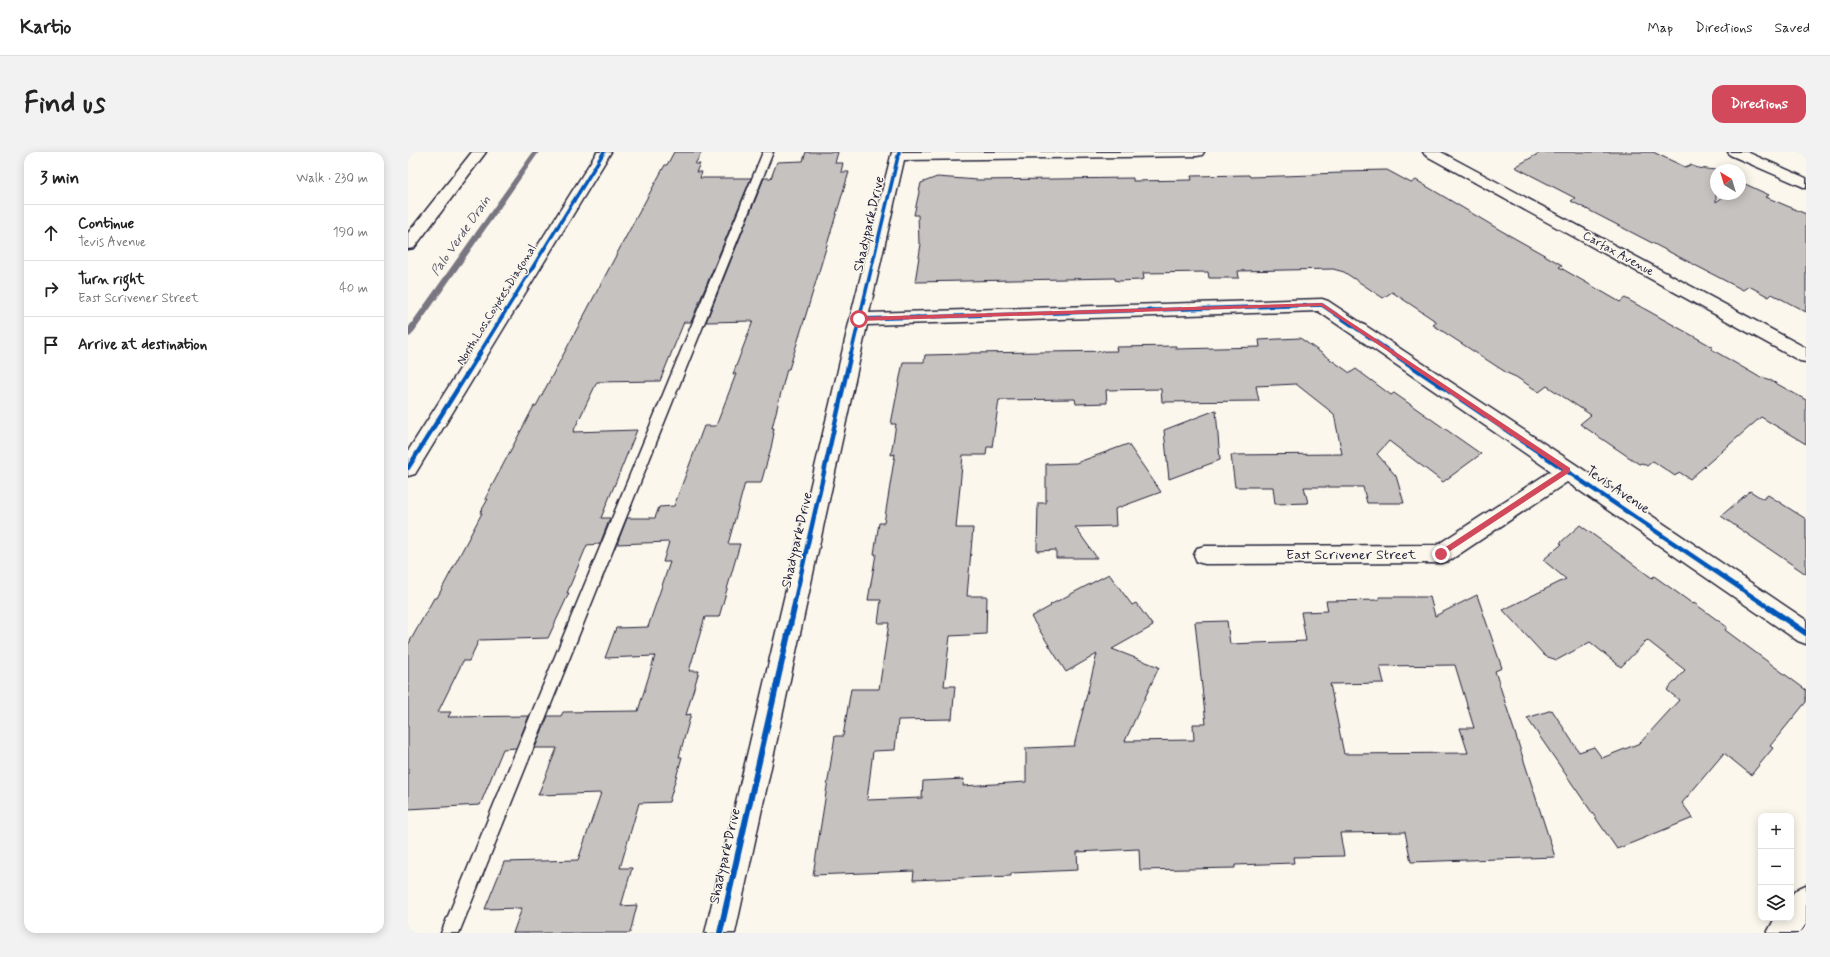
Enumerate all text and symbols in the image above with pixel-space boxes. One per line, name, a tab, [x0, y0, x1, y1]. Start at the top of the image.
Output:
text: Kartio	[20, 15, 71, 40]
text: Map	[1647, 19, 1673, 37]
text: Directions	[1695, 19, 1753, 37]
text: Saved	[1775, 19, 1810, 37]
button: Directions	[1712, 85, 1806, 123]
text: Find us	[24, 86, 105, 123]
north arrow	[1710, 164, 1746, 200]
text: 3 min	[40, 167, 79, 189]
text: Walk · 230 m	[296, 170, 368, 187]
street label: Shadypark Drive	[849, 174, 889, 274]
water label: Palo Verde Drain	[427, 193, 495, 279]
text: Continue	[78, 214, 134, 234]
icon: ahead	[40, 222, 62, 244]
text: 190 m	[333, 224, 368, 241]
street label: Carfax Avenue	[1580, 228, 1657, 280]
text: Tevis Avenue	[78, 234, 146, 251]
street label: North Los Coyotes Diagonal	[453, 242, 542, 369]
text: Turn right	[78, 270, 145, 290]
icon: right	[40, 278, 62, 300]
text: 40 m	[339, 280, 368, 297]
text: East Scrivener Street	[78, 290, 199, 307]
route start	[850, 310, 868, 328]
icon: arrive	[40, 334, 62, 356]
text: Arrive at destination	[78, 335, 207, 355]
street label: Tevis Avenue	[1583, 462, 1654, 518]
street label: Shadypark Drive	[777, 490, 817, 590]
route end	[1432, 545, 1450, 563]
street label: East Scrivener Street	[1286, 546, 1417, 564]
street label: Shadypark Drive	[705, 806, 745, 906]
map controls	[1758, 813, 1794, 921]
button: +	[1758, 813, 1794, 849]
button: −	[1758, 849, 1794, 885]
button: layers	[1758, 885, 1794, 921]

